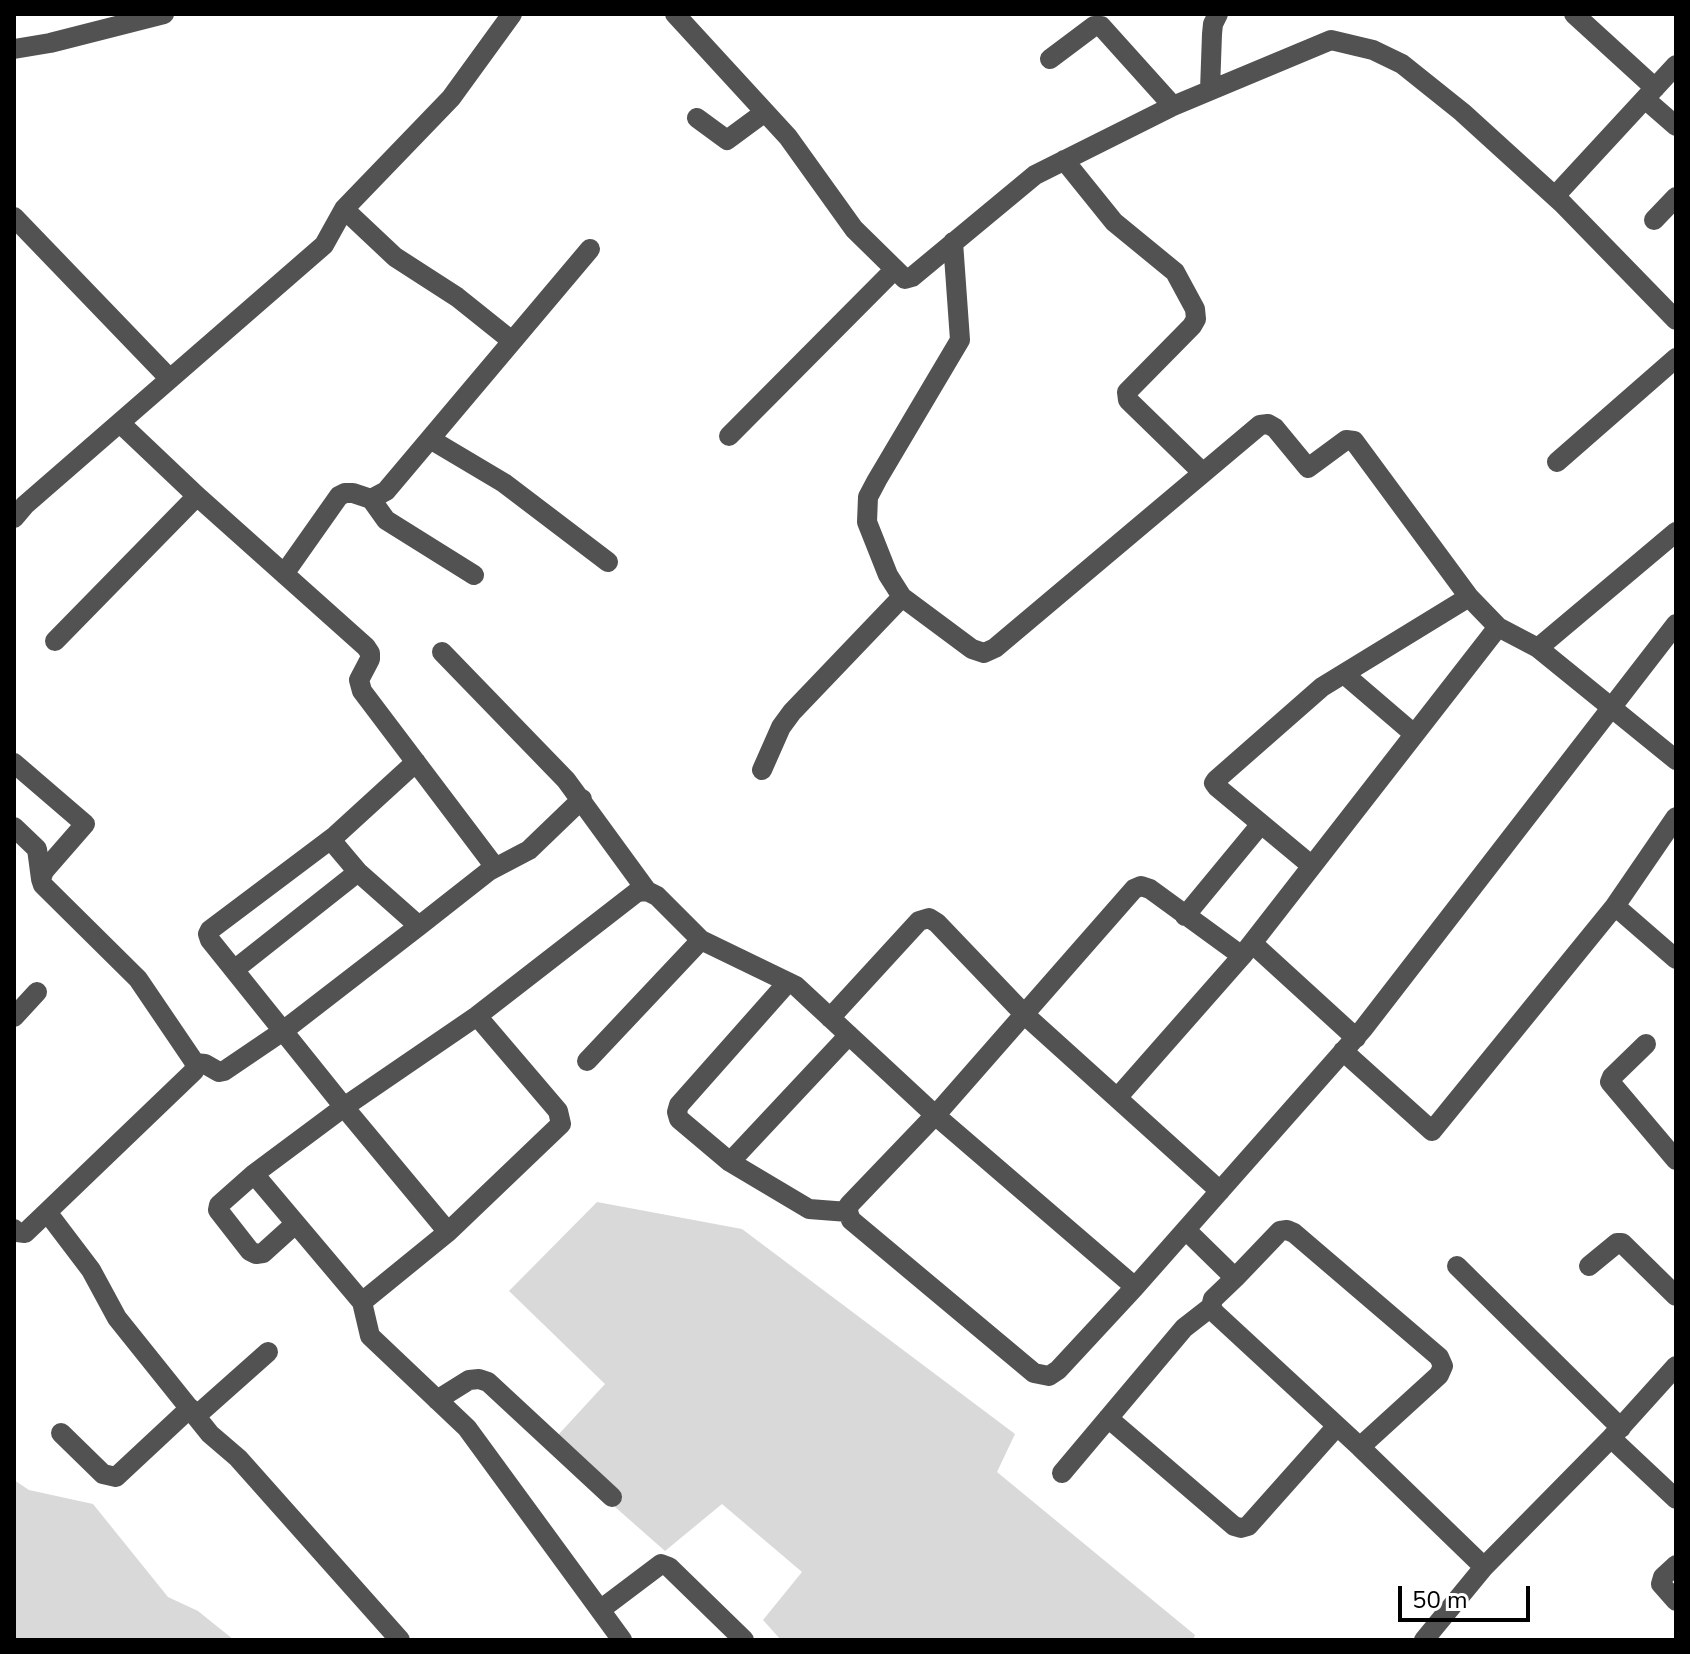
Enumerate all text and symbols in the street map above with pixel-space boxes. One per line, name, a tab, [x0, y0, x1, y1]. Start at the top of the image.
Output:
scale bar	[1402, 1570, 1534, 1620]
text: 50 m	[1412, 1584, 1468, 1616]

